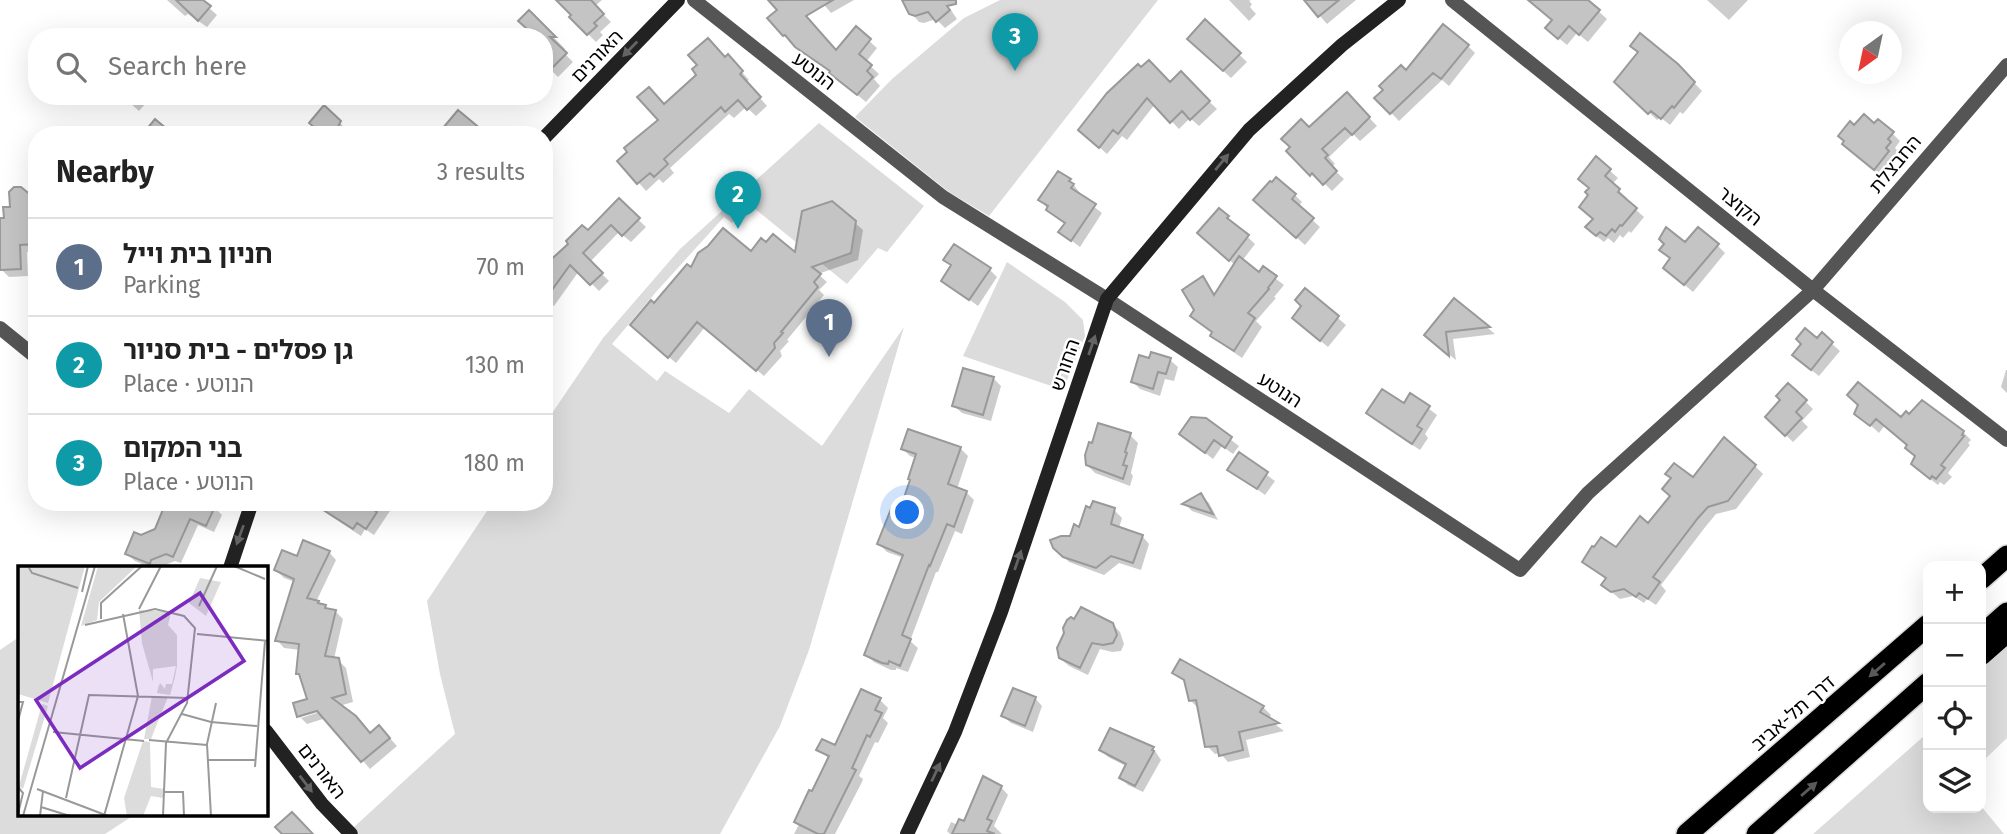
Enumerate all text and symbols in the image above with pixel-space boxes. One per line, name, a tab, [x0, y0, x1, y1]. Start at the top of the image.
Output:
pin: 3	[992, 13, 1038, 71]
north arrow	[1839, 21, 1902, 84]
street label: האורנים	[566, 25, 628, 87]
search box	[28, 28, 553, 105]
one-way arrow	[623, 40, 639, 57]
street label: הנוטע	[788, 47, 840, 95]
icon: search	[52, 48, 90, 86]
text: Search here	[108, 51, 247, 82]
street label: החבצלת	[1864, 130, 1926, 198]
one-way arrow	[1214, 153, 1229, 170]
text: Nearby	[56, 154, 154, 190]
text: 3 results	[437, 158, 525, 186]
pin: 2	[715, 171, 761, 229]
street label: הקוצר	[1713, 181, 1767, 231]
text: חניון בית וייל	[123, 239, 273, 270]
text: 1	[74, 253, 84, 281]
text: 70 m	[476, 253, 525, 281]
text: Parking	[123, 271, 200, 299]
pin: 1	[806, 299, 852, 357]
one-way arrow	[1087, 334, 1098, 355]
text: גן פסלים - בית סניור	[123, 335, 353, 366]
street label: החורש	[1045, 336, 1085, 394]
text: 2	[73, 351, 85, 379]
text: 130 m	[465, 351, 525, 379]
street label: הנוטע	[1254, 367, 1306, 413]
text: Place · הנוטע	[123, 370, 254, 398]
text: בני המקום	[123, 433, 242, 464]
text: 3	[73, 449, 85, 477]
text: 180 m	[464, 449, 525, 477]
text: Place · הנוטע	[123, 468, 254, 496]
your location	[890, 495, 924, 529]
one-way arrow	[234, 524, 245, 545]
one-way arrow	[1013, 550, 1024, 571]
map controls	[1923, 561, 1986, 813]
button: +	[1923, 561, 1986, 624]
inset map	[18, 566, 268, 816]
button: −	[1923, 624, 1986, 687]
one-way arrow	[1868, 662, 1886, 678]
street label: דרך תל-אביב	[1746, 670, 1840, 756]
button: locate	[1923, 687, 1986, 750]
street label: האורנים	[293, 739, 351, 803]
button: layers	[1923, 750, 1986, 813]
one-way arrow	[930, 762, 942, 782]
one-way arrow	[299, 775, 313, 793]
one-way arrow	[1800, 781, 1818, 797]

